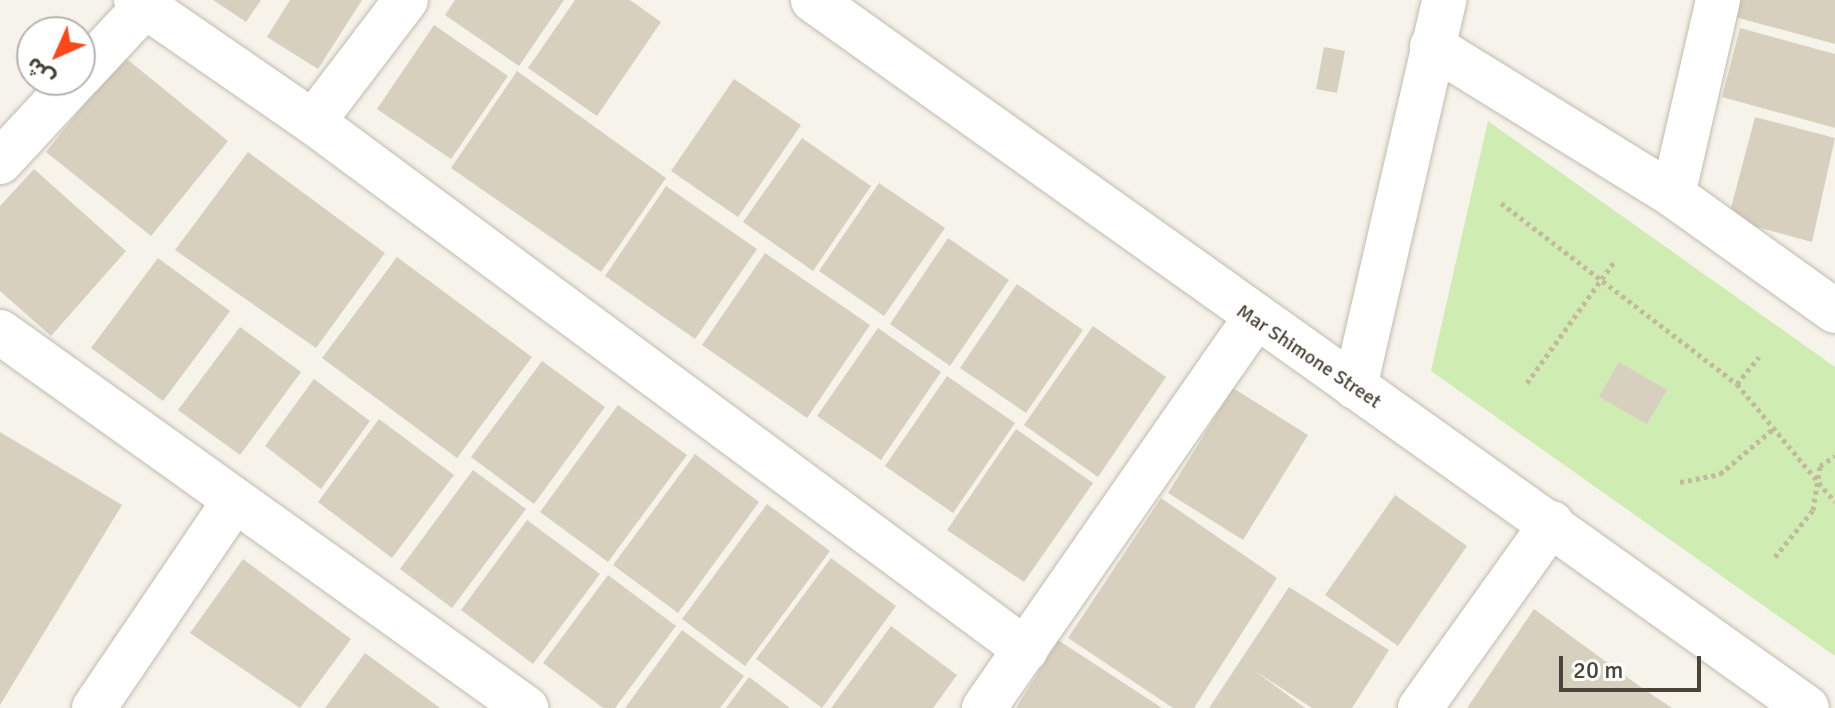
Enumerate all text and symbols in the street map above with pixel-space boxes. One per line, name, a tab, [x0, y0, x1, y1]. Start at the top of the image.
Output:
north arrow	[16, 16, 96, 96]
text: ش	[20, 52, 60, 92]
street label: Mar Shimone Street	[1232, 299, 1386, 413]
scale bar	[1563, 640, 1705, 690]
text: 20 m	[1573, 655, 1623, 685]

